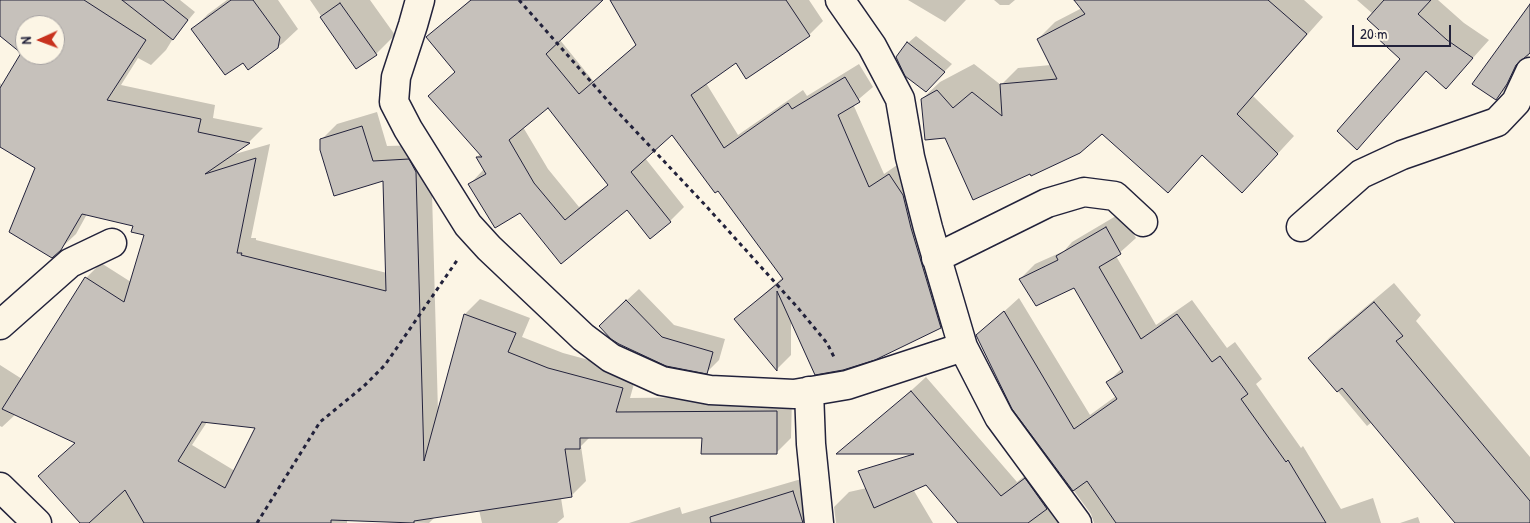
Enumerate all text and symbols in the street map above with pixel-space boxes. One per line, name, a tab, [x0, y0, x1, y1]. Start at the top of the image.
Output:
north arrow	[15, 15, 65, 65]
scale bar	[1355, 15, 1454, 47]
text: 20 m	[1360, 23, 1387, 44]
text: N	[16, 36, 35, 45]

